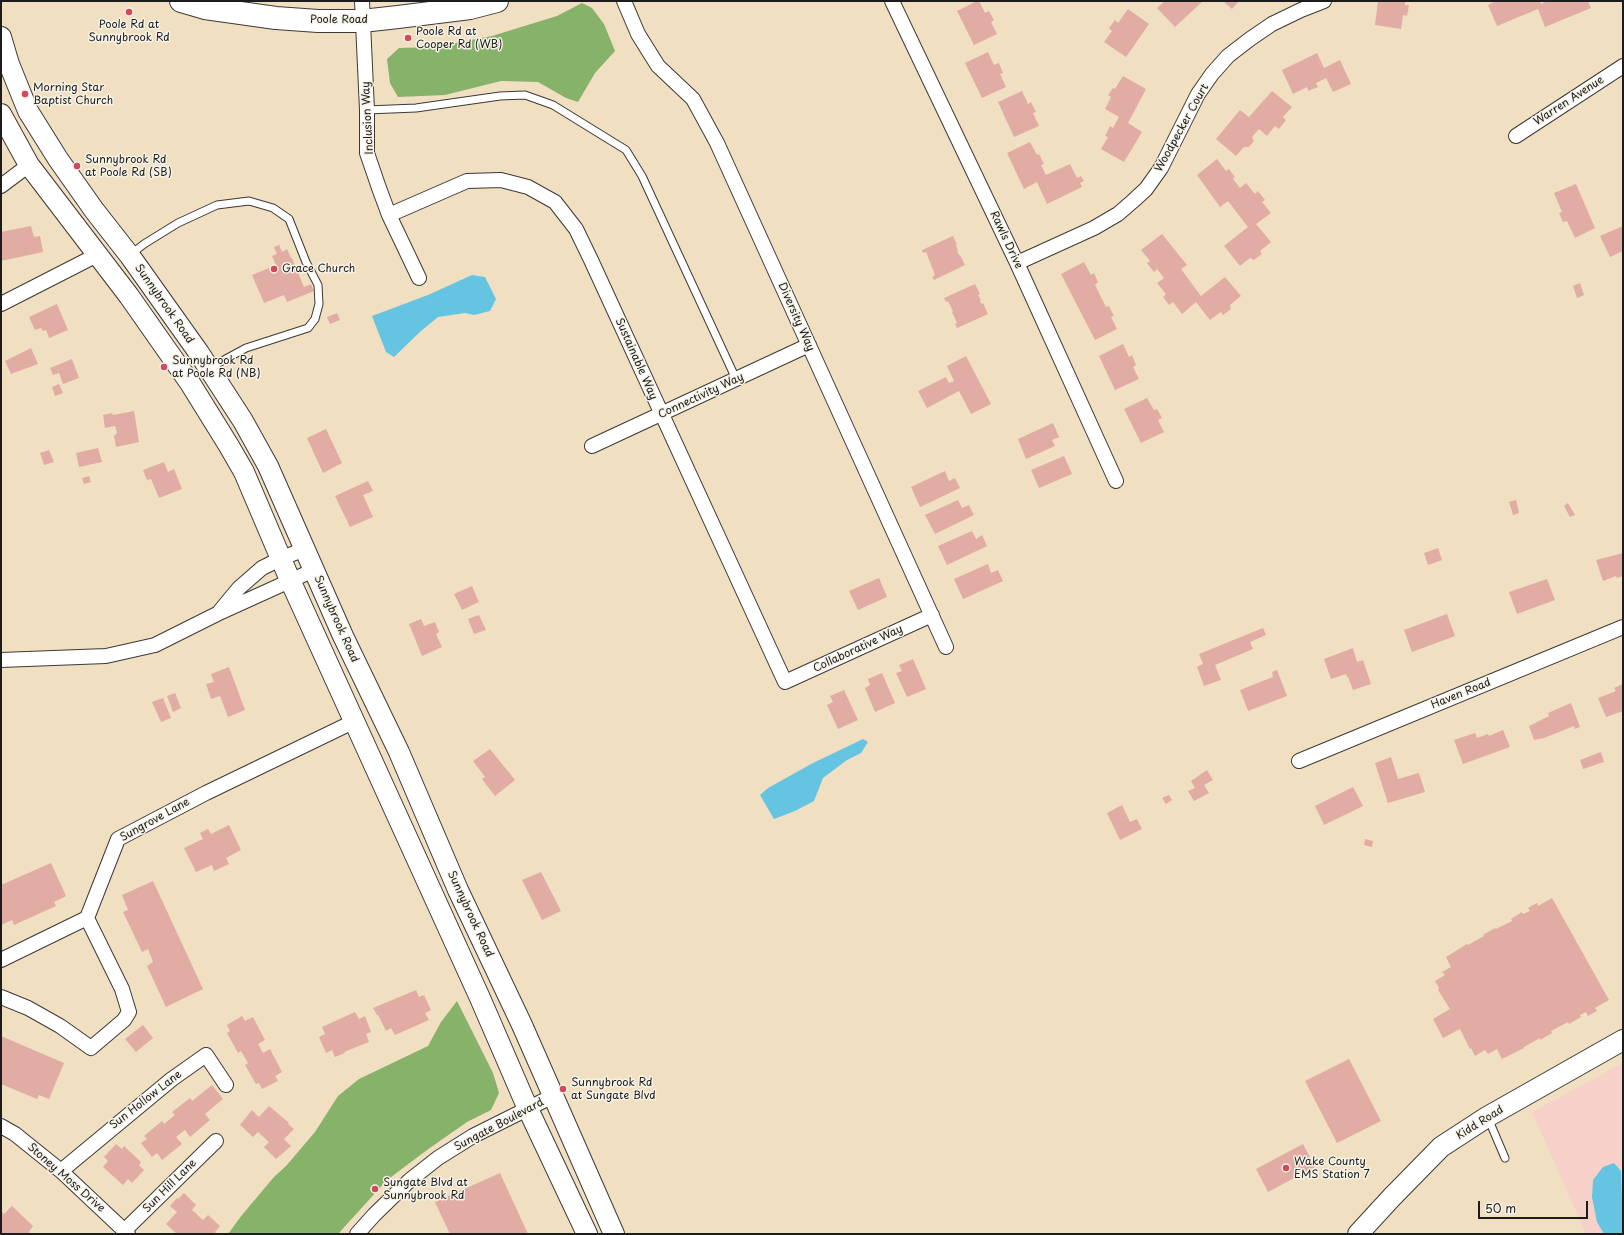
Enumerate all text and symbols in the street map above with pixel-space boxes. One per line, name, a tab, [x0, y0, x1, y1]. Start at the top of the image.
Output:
marker: Poole Rd at Sunnybrook Rd	[124, 7, 134, 17]
street label: Poole Road	[310, 13, 368, 27]
place label: Poole Rd at Sunnybrook Rd	[88, 18, 170, 44]
place label: Poole Rd at Cooper Rd (WB)	[416, 25, 502, 51]
marker: Poole Rd at Cooper Rd (WB)	[403, 33, 413, 43]
street label: Warren Avenue	[1532, 74, 1606, 128]
place label: Morning Star Baptist Church	[33, 81, 113, 107]
street label: Inclusion Way	[359, 81, 377, 155]
street label: Woodpecker Court	[1152, 82, 1212, 174]
marker: Morning Star Baptist Church	[20, 89, 30, 99]
place label: Sunnybrook Rd at Poole Rd (SB)	[85, 153, 172, 179]
marker: Sunnybrook Rd at Poole Rd (SB)	[72, 161, 82, 171]
street label: Rawls Drive	[987, 209, 1025, 271]
street label: Sunnybrook Road	[132, 262, 196, 346]
place label: Grace Church	[282, 262, 355, 276]
marker: Grace Church	[269, 264, 279, 274]
street label: Diversity Way	[775, 281, 817, 353]
street label: Sustainable Way	[612, 316, 660, 402]
place label: Sunnybrook Rd at Poole Rd (NB)	[172, 354, 260, 380]
marker: Sunnybrook Rd at Poole Rd (NB)	[159, 362, 169, 372]
street label: Connectivity Way	[656, 370, 746, 422]
street label: Sunnybrook Road	[311, 573, 361, 665]
street label: Collaborative Way	[811, 622, 905, 676]
street label: Haven Road	[1429, 676, 1493, 712]
street label: Sungrove Lane	[118, 795, 192, 845]
street label: Sunnybrook Road	[444, 869, 496, 959]
street label: Sun Hollow Lane	[107, 1068, 185, 1132]
place label: Sunnybrook Rd at Sungate Blvd	[571, 1076, 656, 1102]
marker: Sunnybrook Rd at Sungate Blvd	[558, 1084, 568, 1094]
street label: Sungate Boulevard	[452, 1096, 546, 1154]
street label: Kidd Road	[1454, 1103, 1506, 1143]
street label: Stoney Moss Drive	[25, 1141, 107, 1215]
place label: Wake County EMS Station 7	[1294, 1155, 1370, 1181]
street label: Sun Hill Lane	[141, 1157, 199, 1215]
marker: Wake County EMS Station 7	[1281, 1163, 1291, 1173]
place label: Sungate Blvd at Sunnybrook Rd	[383, 1176, 468, 1202]
marker: Sungate Blvd at Sunnybrook Rd	[370, 1184, 380, 1194]
scale bar	[1480, 1193, 1590, 1219]
text: 50 m	[1485, 1199, 1516, 1217]

